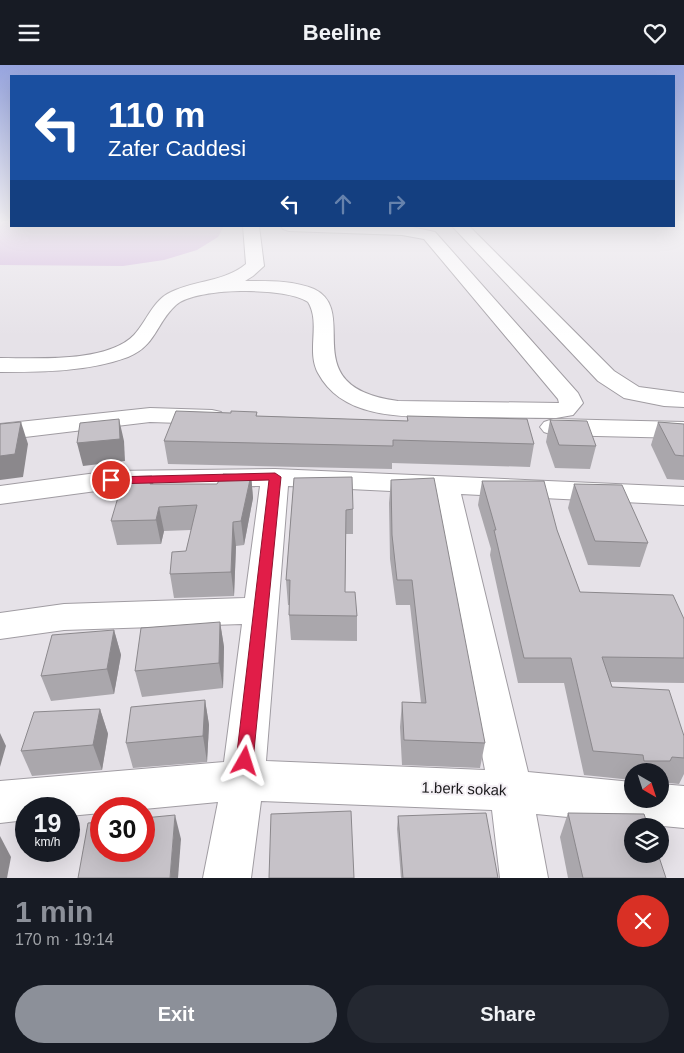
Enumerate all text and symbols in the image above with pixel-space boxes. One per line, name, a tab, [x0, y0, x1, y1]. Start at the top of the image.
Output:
icon: menu	[15, 19, 43, 47]
icon: heart	[641, 19, 669, 47]
text: Beeline	[303, 20, 381, 45]
icon: left	[25, 95, 90, 160]
text: 110 m	[108, 95, 205, 134]
text: Zafer Caddesi	[108, 136, 246, 161]
icon: left	[276, 190, 304, 218]
icon: ahead	[329, 190, 357, 218]
icon: right	[382, 190, 410, 218]
pin	[90, 459, 132, 501]
icon: arrive	[97, 466, 125, 494]
position arrow	[218, 734, 270, 786]
north arrow	[624, 763, 669, 807]
map controls	[624, 763, 669, 863]
street label: 1.berk sokak	[421, 779, 507, 798]
speed limit sign: 30	[90, 797, 155, 862]
text: 19	[34, 809, 61, 837]
button: layers	[624, 818, 669, 863]
text: km/h	[34, 835, 61, 849]
text: 1 min	[15, 895, 93, 928]
button: close	[617, 895, 669, 947]
text: 170 m · 19:14	[15, 931, 114, 948]
button: Exit	[15, 985, 337, 1043]
button: Share	[347, 985, 669, 1043]

